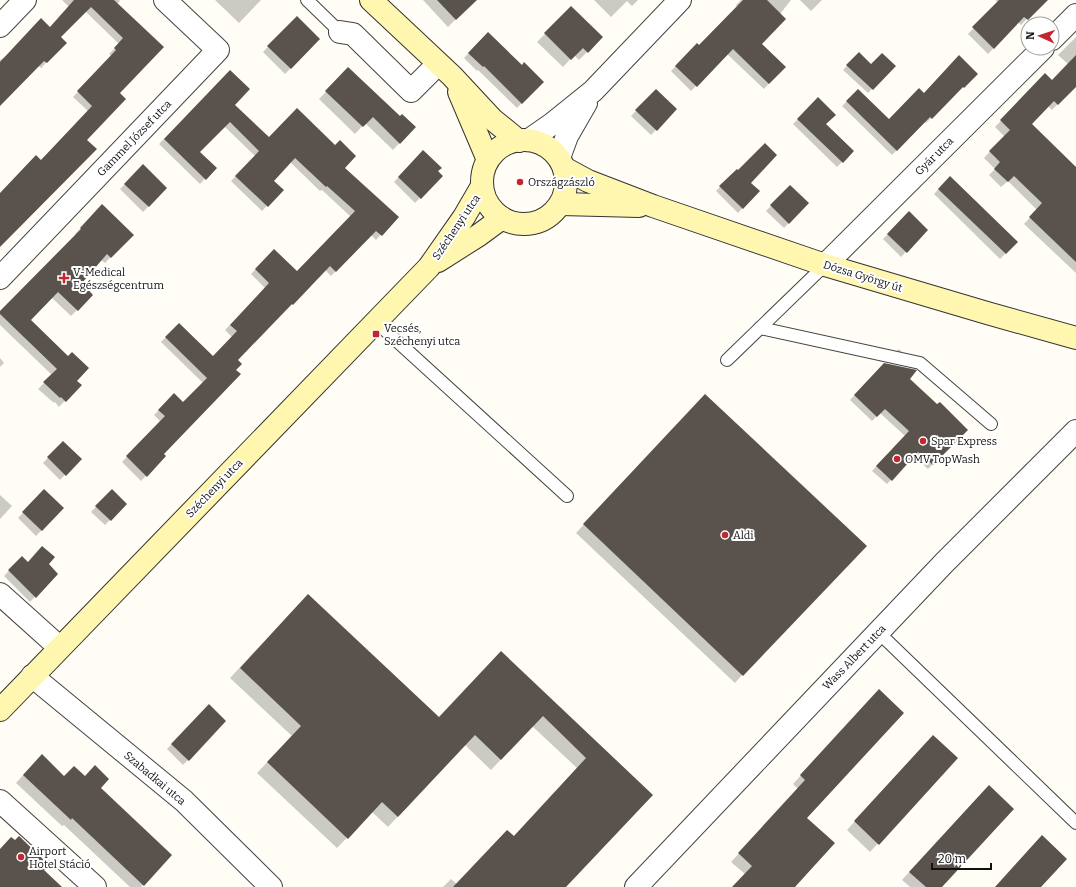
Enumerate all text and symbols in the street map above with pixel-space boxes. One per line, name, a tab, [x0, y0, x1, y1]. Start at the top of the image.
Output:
north arrow	[1020, 16, 1060, 56]
text: N	[1024, 30, 1037, 40]
street label: Gammel József utca	[95, 98, 174, 179]
street label: Gyár utca	[913, 135, 956, 178]
place label: Országzászló	[528, 176, 595, 189]
marker: Országzászló	[515, 177, 525, 187]
street label: Széchenyi utca	[430, 192, 483, 263]
street label: Dózsa György út	[822, 258, 904, 295]
place label: V-Medical Egészségcentrum	[73, 266, 164, 292]
marker: V-Medical Egészségcentrum	[58, 272, 70, 284]
place label: Vecsés, Széchenyi utca	[384, 322, 460, 348]
marker: Vecsés, Széchenyi utca	[371, 329, 381, 339]
place label: Spar Express	[931, 435, 997, 448]
marker: Spar Express	[918, 436, 928, 446]
place label: OMV TopWash	[905, 453, 980, 466]
marker: OMV TopWash	[892, 454, 902, 464]
street label: Széchenyi utca	[183, 456, 246, 520]
place label: Aldi	[733, 529, 754, 542]
marker: Aldi	[720, 530, 730, 540]
street label: Wass Albert utca	[820, 622, 889, 693]
street label: Szabadkai utca	[121, 749, 188, 808]
place label: Airport Hotel Stáció	[29, 845, 91, 871]
scale bar	[932, 845, 991, 871]
marker: Airport Hotel Stáció	[16, 852, 26, 862]
text: 20 m	[938, 852, 967, 866]

